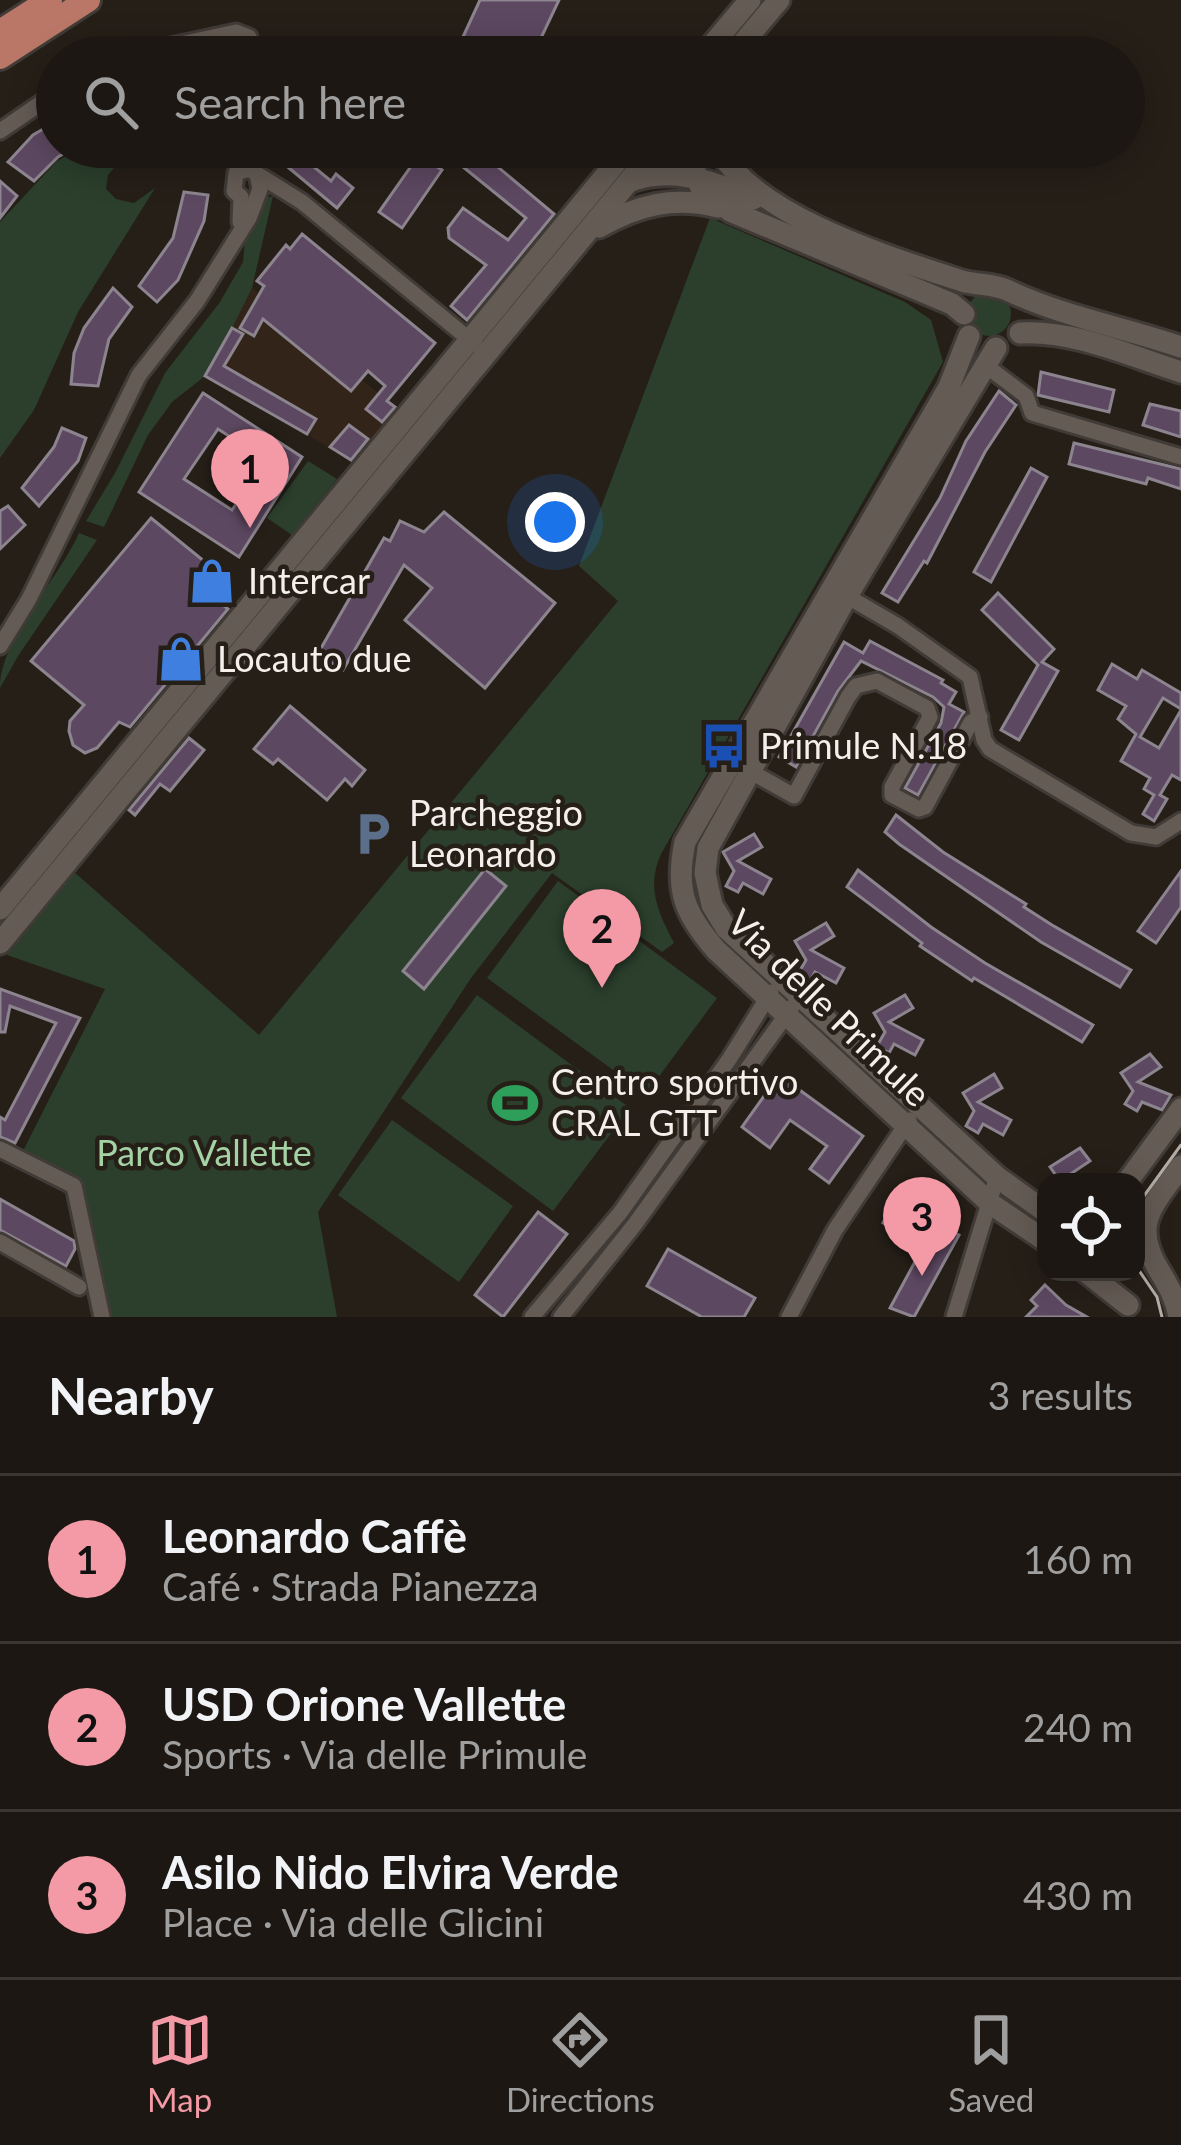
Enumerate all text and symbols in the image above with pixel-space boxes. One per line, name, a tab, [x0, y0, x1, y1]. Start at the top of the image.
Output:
search box	[36, 36, 1145, 168]
icon: search	[78, 69, 144, 135]
text: Search here	[174, 75, 406, 129]
pin: 1	[211, 429, 289, 528]
your location	[525, 492, 585, 552]
shop icon: Intercar	[187, 556, 237, 606]
place label: Intercar	[248, 558, 370, 602]
shop icon: Locauto due	[156, 634, 206, 684]
place label: Locauto due	[217, 636, 411, 680]
bus stop icon: Primule N.18	[699, 721, 749, 771]
place label: Primule N.18	[760, 723, 967, 767]
place label: Parcheggio Leonardo	[409, 790, 583, 875]
parking icon: Parcheggio Leonardo	[348, 809, 398, 859]
pin: 2	[563, 889, 641, 988]
street label: Via delle Primule	[719, 900, 940, 1115]
place label: Centro sportivo CRAL GTT	[551, 1059, 798, 1144]
sports icon: Centro sportivo CRAL GTT	[490, 1078, 540, 1128]
park label: Parco Vallette	[96, 1130, 312, 1174]
map controls	[1037, 1173, 1145, 1281]
button: locate	[1037, 1173, 1145, 1281]
pin: 3	[883, 1177, 961, 1276]
text: Nearby	[48, 1365, 214, 1426]
text: 3 results	[988, 1372, 1133, 1418]
text: Leonardo Caffè	[162, 1509, 467, 1563]
text: 1	[76, 1536, 98, 1582]
text: 160 m	[1023, 1536, 1133, 1582]
text: Café · Strada Pianezza	[162, 1563, 539, 1609]
text: USD Orione Vallette	[162, 1677, 566, 1731]
text: 2	[76, 1704, 98, 1750]
text: 240 m	[1023, 1704, 1133, 1750]
text: Sports · Via delle Primule	[162, 1731, 587, 1777]
text: Asilo Nido Elvira Verde	[162, 1845, 619, 1899]
text: 3	[76, 1872, 98, 1918]
text: 430 m	[1023, 1872, 1133, 1918]
text: Place · Via delle Glicini	[162, 1899, 544, 1945]
tab: Map	[147, 2007, 213, 2119]
tab: Directions	[506, 2007, 655, 2119]
tab: Saved	[948, 2007, 1034, 2119]

